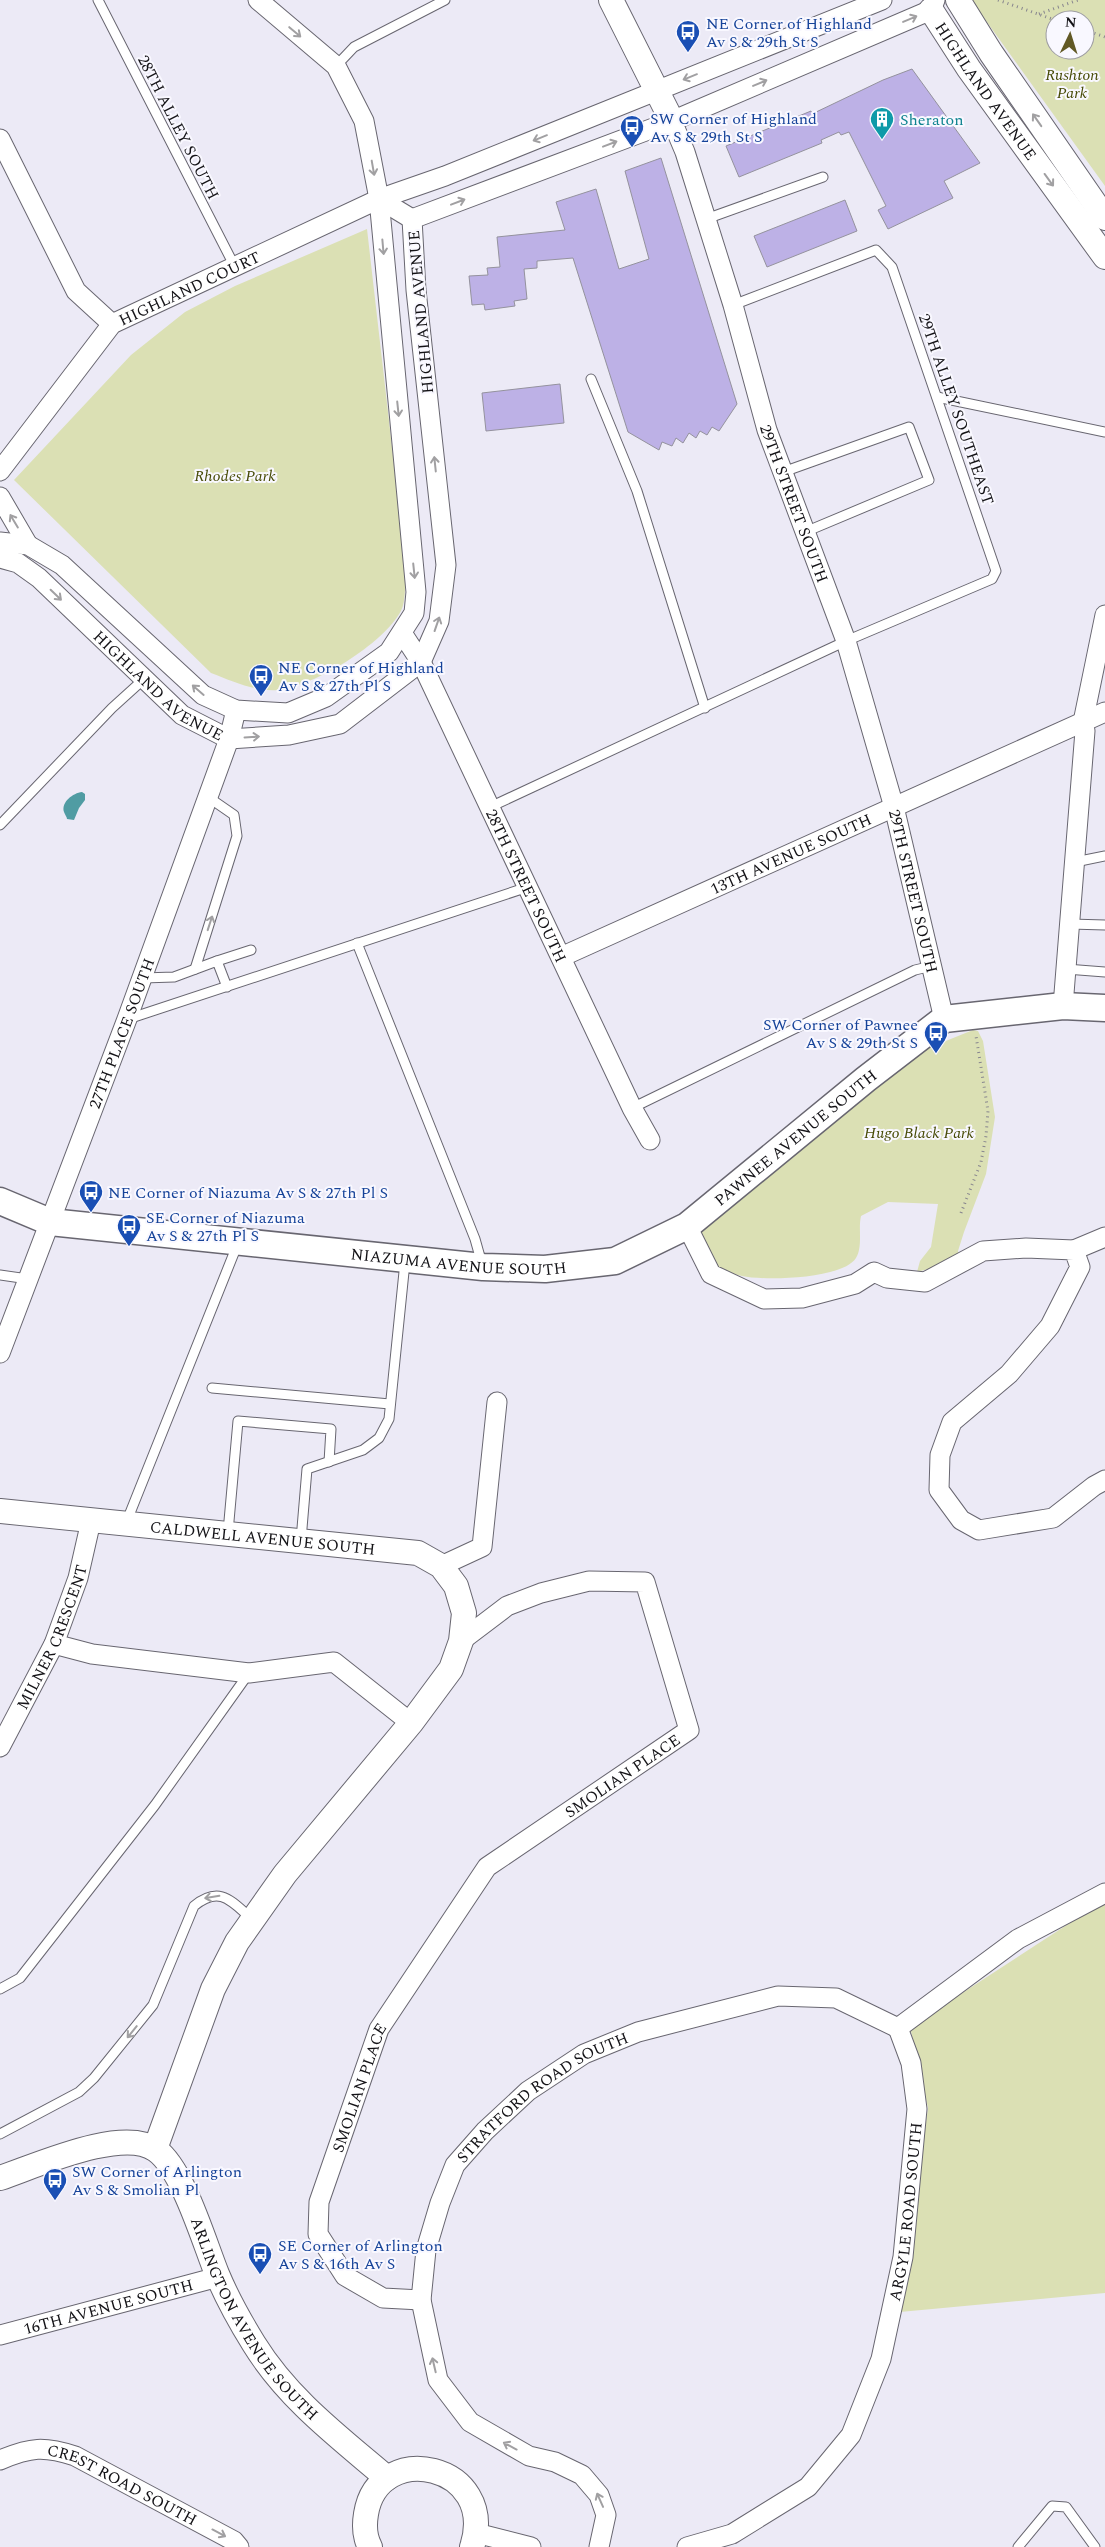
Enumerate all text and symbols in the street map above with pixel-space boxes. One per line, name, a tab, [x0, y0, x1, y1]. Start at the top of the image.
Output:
north arrow	[1045, 10, 1095, 60]
place label: NE Corner of Highland Av S & 29th St S	[706, 12, 872, 54]
text: N	[1064, 12, 1077, 33]
one-way arrow	[902, 14, 917, 23]
street label: HIGHLAND AVENUE	[929, 17, 1042, 166]
bus stop icon: NE Corner of Highland Av S & 29th St S	[675, 19, 701, 53]
one-way arrow	[289, 26, 302, 37]
street label: 28TH ALLEY SOUTH	[131, 51, 225, 204]
park label: Rushton Park	[1045, 63, 1099, 105]
one-way arrow	[683, 73, 698, 82]
one-way arrow	[752, 77, 767, 87]
building icon: Sheraton	[869, 106, 895, 140]
place label: SW Corner of Highland Av S & 29th St S	[650, 107, 817, 149]
place label: Sheraton	[900, 108, 964, 132]
bus stop icon: SW Corner of Highland Av S & 29th St S	[619, 114, 645, 148]
one-way arrow	[1032, 114, 1042, 128]
one-way arrow	[532, 134, 548, 143]
one-way arrow	[601, 139, 617, 148]
one-way arrow	[368, 159, 378, 175]
one-way arrow	[1044, 172, 1054, 186]
one-way arrow	[450, 197, 465, 206]
street label: HIGHLAND AVENUE	[402, 229, 440, 395]
one-way arrow	[378, 239, 388, 255]
street label: HIGHLAND COURT	[115, 245, 265, 332]
street label: 29TH ALLEY SOUTHEAST	[912, 310, 1000, 508]
one-way arrow	[393, 401, 403, 417]
street label: 29TH STREET SOUTH	[753, 422, 834, 586]
one-way arrow	[430, 456, 440, 472]
park label: Rhodes Park	[194, 464, 276, 488]
one-way arrow	[8, 515, 18, 529]
one-way arrow	[409, 563, 419, 579]
one-way arrow	[49, 588, 61, 600]
one-way arrow	[433, 617, 442, 633]
street label: HIGHLAND AVENUE	[87, 625, 228, 747]
place label: NE Corner of Highland Av S & 27th Pl S	[278, 656, 444, 698]
bus stop icon: NE Corner of Highland Av S & 27th Pl S	[248, 663, 274, 697]
one-way arrow	[192, 685, 205, 696]
one-way arrow	[243, 733, 259, 742]
street label: 28TH STREET SOUTH	[479, 805, 572, 967]
street label: 29TH STREET SOUTH	[882, 807, 944, 976]
street label: 13TH AVENUE SOUTH	[707, 808, 876, 901]
one-way arrow	[205, 915, 215, 931]
street label: 27TH PLACE SOUTH	[83, 955, 161, 1112]
place label: SW Corner of Pawnee Av S & 29th St S	[763, 1013, 918, 1055]
bus stop icon: SW Corner of Pawnee Av S & 29th St S	[923, 1020, 949, 1054]
street label: PAWNEE AVENUE SOUTH	[709, 1064, 882, 1212]
park label: Hugo Black Park	[864, 1121, 975, 1145]
bus stop icon: NE Corner of Niazuma Av S & 27th Pl S	[78, 1179, 104, 1213]
place label: NE Corner of Niazuma Av S & 27th Pl S	[108, 1181, 388, 1205]
place label: SE Corner of Niazuma Av S & 27th Pl S	[146, 1206, 305, 1248]
bus stop icon: SE Corner of Niazuma Av S & 27th Pl S	[116, 1213, 142, 1247]
street label: NIAZUMA AVENUE SOUTH	[350, 1242, 568, 1282]
street label: CALDWELL AVENUE SOUTH	[149, 1515, 376, 1562]
street label: MILNER CRESCENT	[11, 1562, 94, 1714]
street label: SMOLIAN PLACE	[560, 1728, 685, 1824]
one-way arrow	[204, 1893, 220, 1902]
street label: SMOLIAN PLACE	[326, 2018, 393, 2156]
one-way arrow	[126, 2025, 137, 2038]
street label: STRATFORD ROAD SOUTH	[451, 2026, 632, 2169]
street label: ARGYLE ROAD SOUTH	[883, 2121, 929, 2303]
place label: SW Corner of Arlington Av S & Smolian Pl	[72, 2160, 242, 2202]
bus stop icon: SW Corner of Arlington Av S & Smolian Pl	[42, 2167, 68, 2201]
street label: ARLINGTON AVENUE SOUTH	[184, 2214, 324, 2426]
place label: SE Corner of Arlington Av S & 16th Av S	[278, 2234, 443, 2276]
bus stop icon: SE Corner of Arlington Av S & 16th Av S	[247, 2241, 273, 2275]
street label: 16TH AVENUE SOUTH	[21, 2273, 196, 2341]
one-way arrow	[429, 2357, 439, 2373]
street label: CREST ROAD SOUTH	[45, 2439, 201, 2532]
one-way arrow	[503, 2441, 518, 2450]
one-way arrow	[595, 2493, 605, 2508]
one-way arrow	[211, 2528, 226, 2538]

